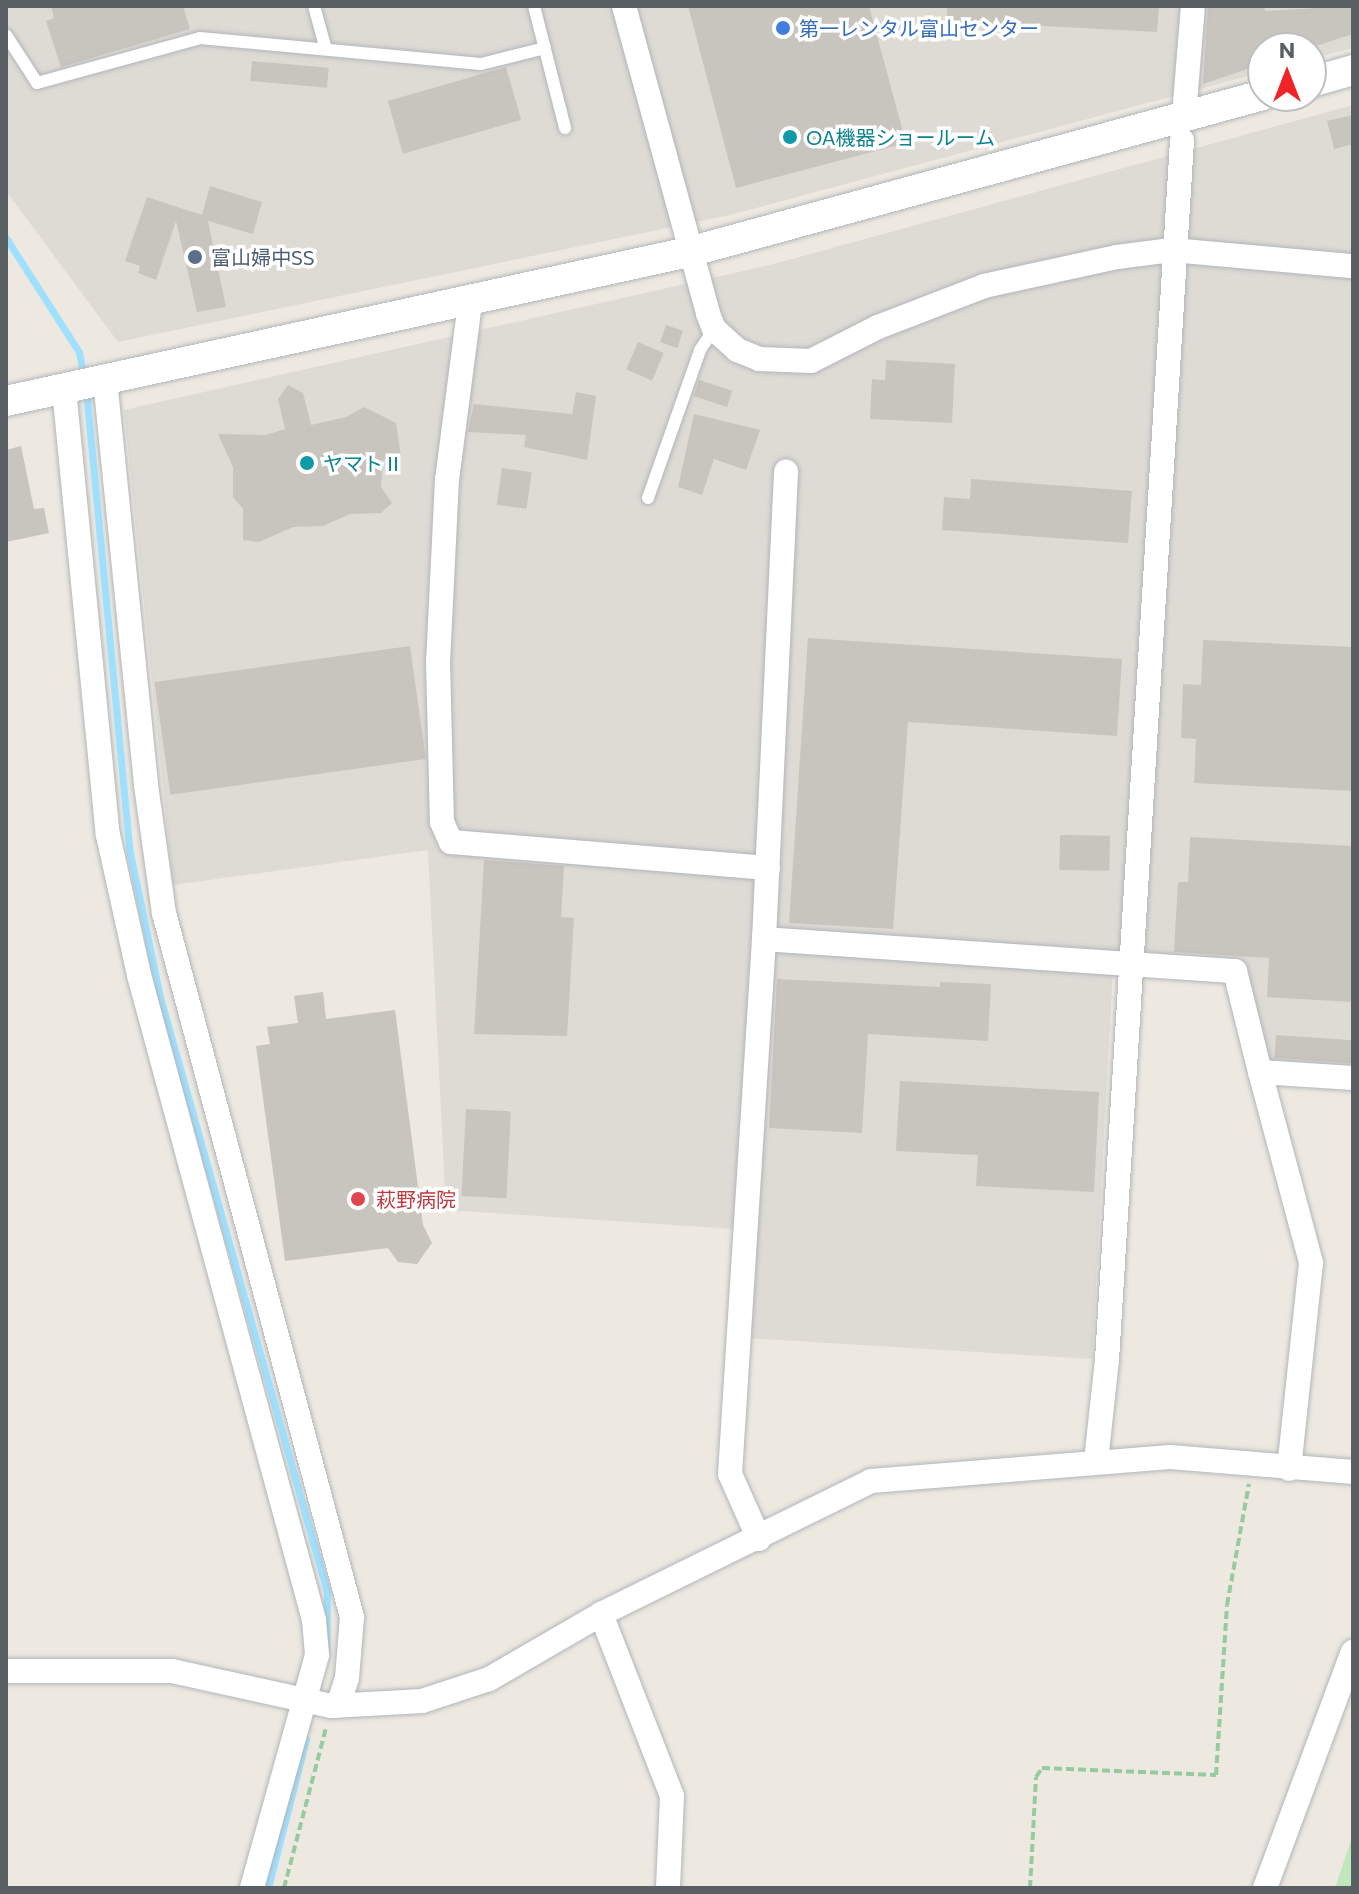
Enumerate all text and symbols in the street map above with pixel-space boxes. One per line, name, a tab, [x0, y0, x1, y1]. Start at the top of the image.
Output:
place label: 第一レンタル富山センター	[799, 16, 1039, 40]
marker: 第一レンタル富山センター	[774, 19, 792, 37]
north arrow	[1247, 32, 1327, 112]
text: N	[1279, 36, 1295, 63]
place label: OA機器ショールーム	[806, 125, 996, 149]
marker: OA機器ショールーム	[781, 128, 799, 146]
place label: 富山婦中SS	[211, 245, 314, 269]
marker: 富山婦中SS	[186, 248, 204, 266]
place label: ヤマトⅡ	[323, 451, 403, 475]
marker: ヤマトⅡ	[298, 454, 316, 472]
place label: 萩野病院	[376, 1187, 456, 1211]
marker: 萩野病院	[347, 1188, 369, 1210]

